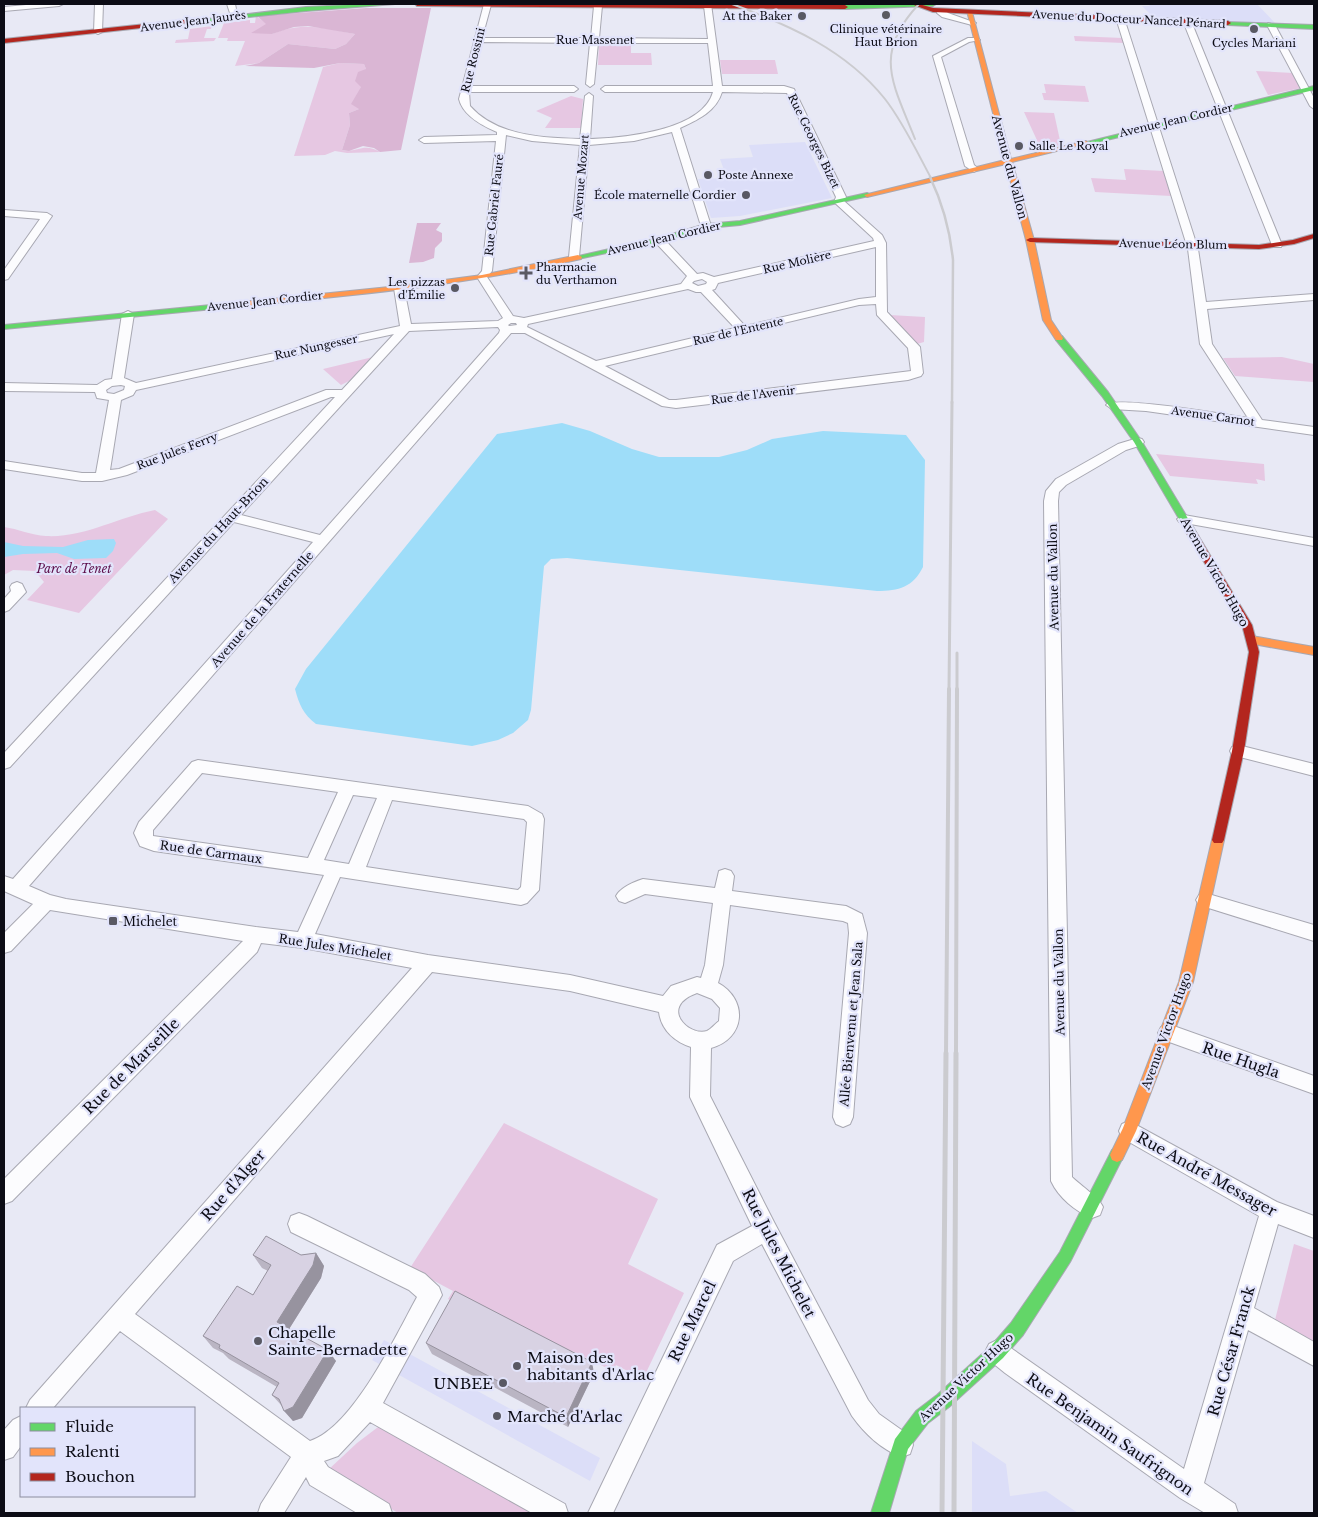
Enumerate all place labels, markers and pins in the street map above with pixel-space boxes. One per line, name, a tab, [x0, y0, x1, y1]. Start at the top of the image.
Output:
place label: At the Baker	[722, 9, 793, 23]
marker: Clinique vétérinaire Haut Brion	[880, 9, 892, 21]
marker: At the Baker	[796, 10, 808, 22]
place label: Clinique vétérinaire Haut Brion	[830, 22, 942, 49]
marker: Cycles Mariani	[1248, 23, 1260, 35]
place label: Cycles Mariani	[1212, 36, 1296, 50]
place label: Salle Le Royal	[1029, 139, 1109, 153]
marker: Salle Le Royal	[1013, 140, 1025, 152]
place label: Poste Annexe	[718, 168, 793, 182]
marker: Poste Annexe	[702, 169, 714, 181]
place label: École maternelle Cordier	[594, 188, 737, 202]
marker: École maternelle Cordier	[740, 189, 752, 201]
place label: Pharmacie du Verthamon	[536, 260, 618, 287]
marker: Pharmacie du Verthamon	[520, 267, 532, 279]
place label: Les pizzas d'Émilie	[388, 275, 445, 302]
marker: Les pizzas d'Émilie	[449, 282, 461, 294]
place label: Michelet	[123, 914, 178, 929]
marker: Michelet	[107, 915, 119, 927]
place label: Chapelle Sainte-Bernadette	[268, 1323, 407, 1359]
marker: Chapelle Sainte-Bernadette	[252, 1335, 264, 1347]
place label: Maison des habitants d'Arlac	[527, 1348, 654, 1384]
marker: Maison des habitants d'Arlac	[511, 1360, 523, 1372]
place label: UNBEE	[433, 1374, 493, 1393]
marker: UNBEE	[497, 1377, 509, 1389]
place label: Marché d'Arlac	[507, 1407, 622, 1426]
marker: Marché d'Arlac	[491, 1410, 503, 1422]

